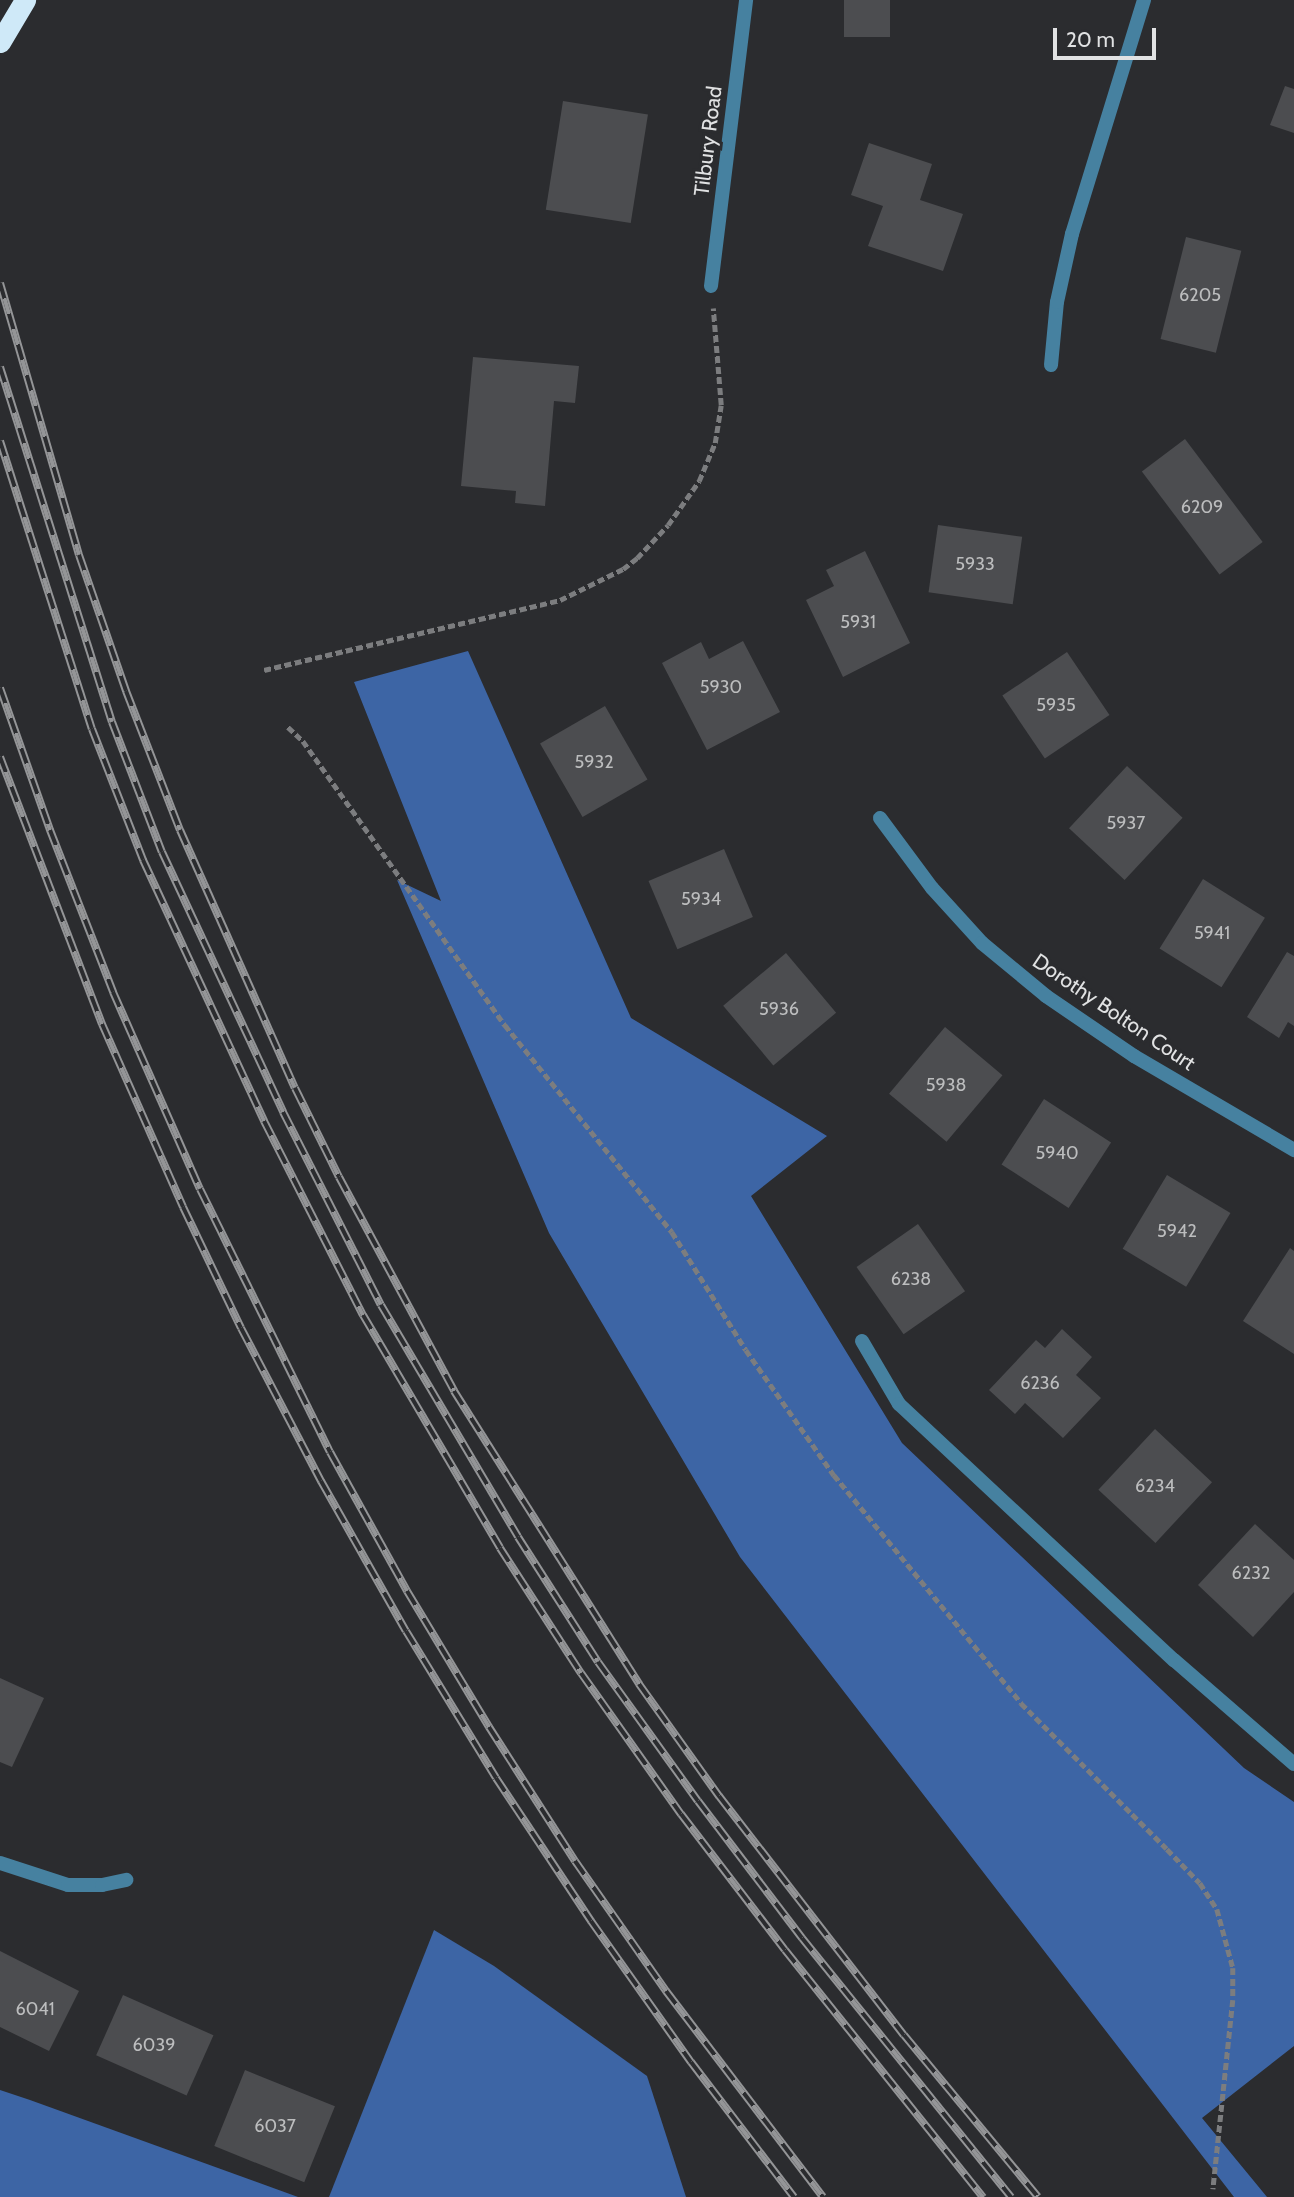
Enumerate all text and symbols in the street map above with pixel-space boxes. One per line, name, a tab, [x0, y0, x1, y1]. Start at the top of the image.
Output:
scale bar	[1056, 14, 1159, 58]
text: 20 m	[1066, 27, 1115, 52]
street label: Tilbury Road	[689, 85, 727, 197]
house number: 6205	[1179, 284, 1221, 306]
house number: 6209	[1181, 496, 1223, 518]
house number: 5933	[955, 553, 995, 575]
house number: 5931	[840, 611, 876, 633]
house number: 5930	[700, 676, 742, 698]
house number: 5935	[1036, 694, 1076, 716]
house number: 5932	[574, 751, 614, 773]
house number: 5937	[1107, 812, 1145, 834]
house number: 5934	[681, 888, 721, 910]
house number: 5941	[1194, 922, 1230, 944]
street label: Dorothy Bolton Court	[1028, 948, 1200, 1076]
house number: 5936	[759, 998, 799, 1020]
house number: 5938	[926, 1074, 966, 1096]
house number: 5940	[1036, 1142, 1078, 1164]
house number: 5942	[1157, 1220, 1197, 1242]
house number: 6238	[891, 1268, 931, 1290]
house number: 6236	[1020, 1372, 1060, 1394]
house number: 6234	[1135, 1475, 1175, 1497]
house number: 6232	[1232, 1562, 1270, 1584]
house number: 6041	[15, 1998, 55, 2020]
house number: 6039	[133, 2034, 175, 2056]
house number: 6037	[254, 2115, 296, 2137]

